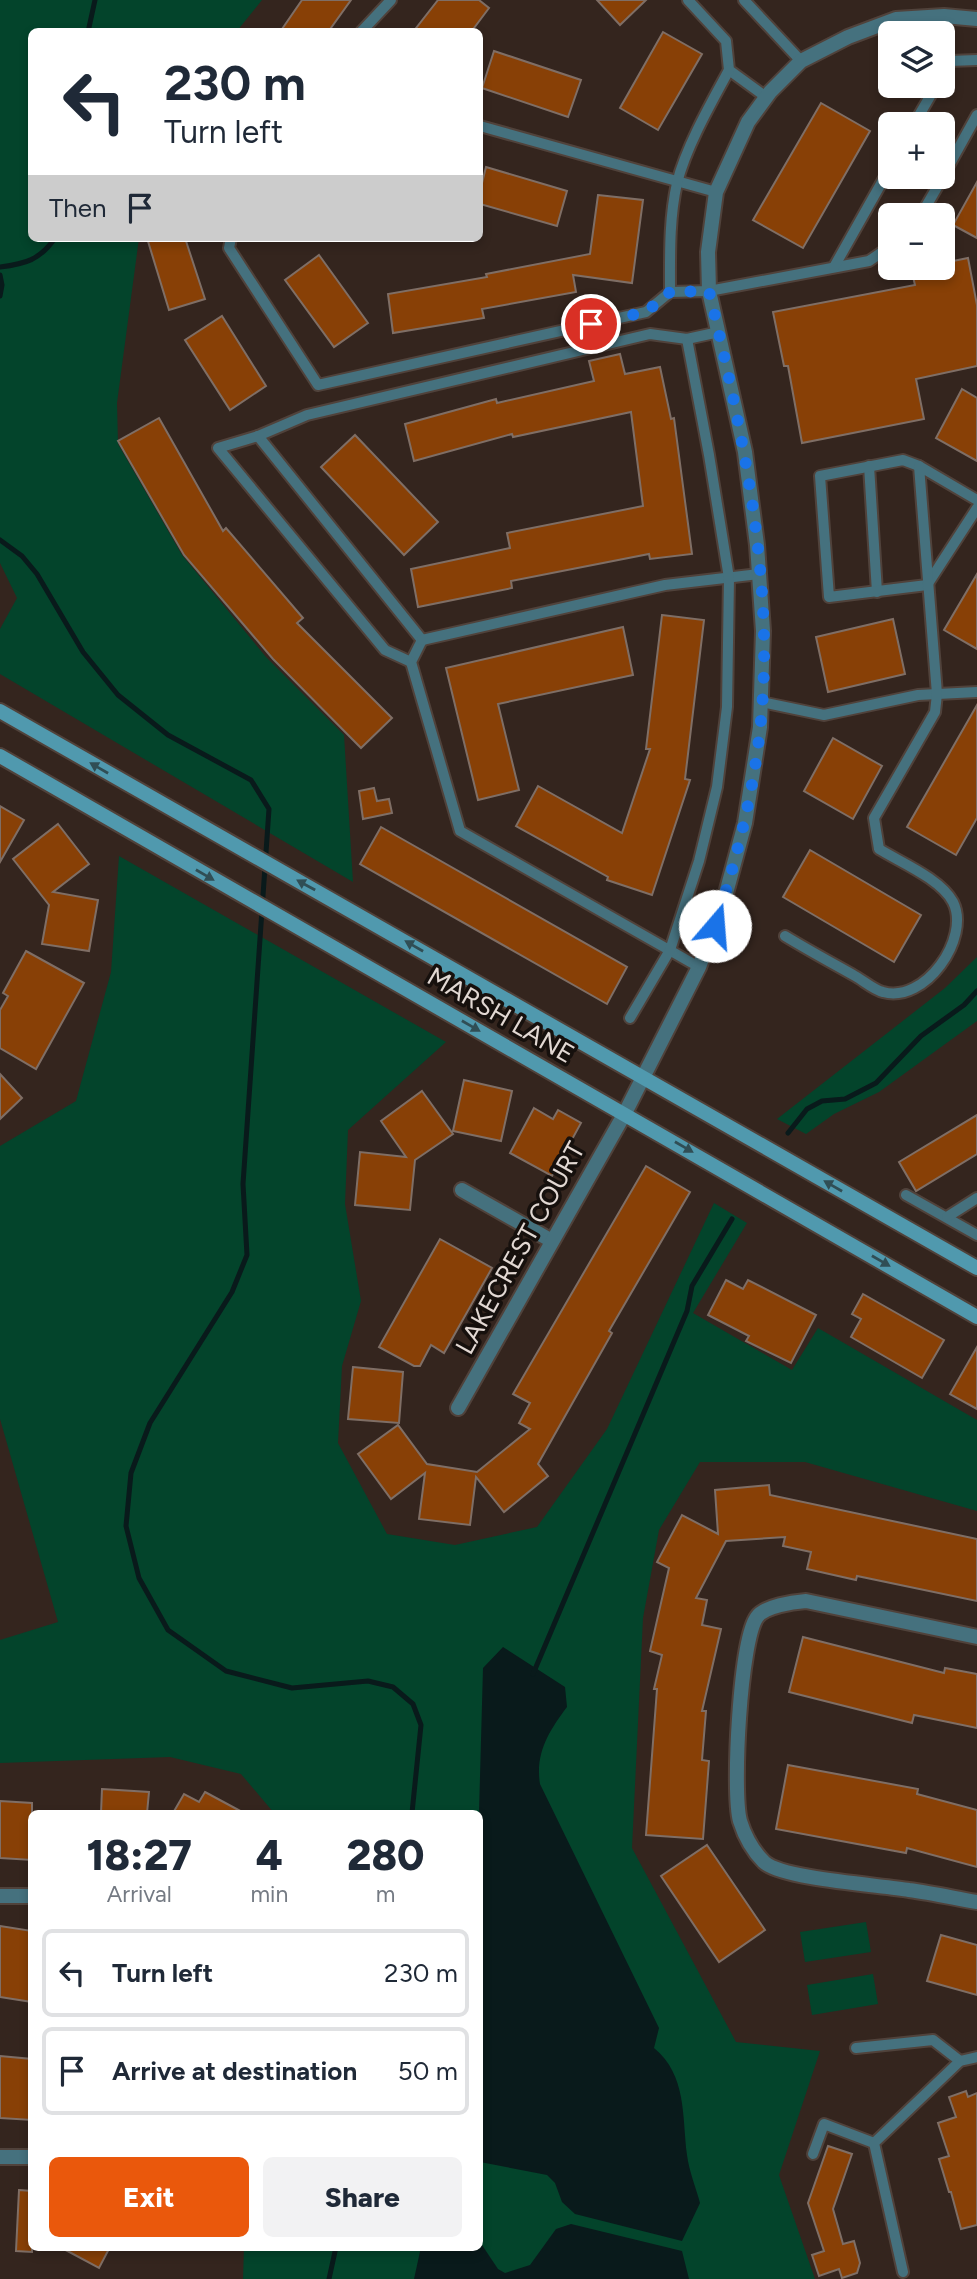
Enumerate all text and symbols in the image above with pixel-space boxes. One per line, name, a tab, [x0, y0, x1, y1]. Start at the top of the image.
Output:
map controls	[878, 21, 955, 280]
button: layers	[878, 21, 955, 98]
text: 230 m	[164, 53, 306, 112]
icon: left	[49, 56, 140, 147]
button: +	[878, 112, 955, 189]
text: Turn left	[164, 113, 283, 151]
icon: arrive	[121, 189, 159, 227]
text: Then	[49, 192, 107, 224]
button: −	[878, 203, 955, 280]
pin	[561, 294, 621, 354]
icon: arrive	[572, 305, 610, 343]
one-way arrow	[89, 762, 109, 774]
one-way arrow	[196, 869, 215, 881]
one-way arrow	[297, 879, 316, 891]
position arrow	[678, 889, 752, 963]
one-way arrow	[404, 940, 424, 952]
street label: MARSH LANE	[422, 960, 580, 1070]
one-way arrow	[462, 1020, 481, 1032]
street label: LAKECREST COURT	[448, 1136, 592, 1360]
one-way arrow	[674, 1141, 693, 1154]
one-way arrow	[823, 1180, 842, 1192]
one-way arrow	[871, 1255, 890, 1267]
text: 18:27	[86, 1830, 192, 1881]
text: 4	[256, 1830, 283, 1881]
text: 280	[347, 1830, 425, 1881]
text: Arrival	[107, 1880, 172, 1908]
text: min	[251, 1880, 288, 1908]
text: m	[376, 1880, 395, 1908]
icon: left	[53, 1954, 91, 1992]
text: Turn left	[112, 1957, 213, 1989]
text: 230 m	[384, 1957, 458, 1989]
icon: arrive	[53, 2052, 91, 2090]
text: Arrive at destination	[112, 2055, 357, 2087]
text: 50 m	[398, 2055, 458, 2087]
button: Exit	[49, 2157, 249, 2237]
button: Share	[263, 2157, 462, 2237]

